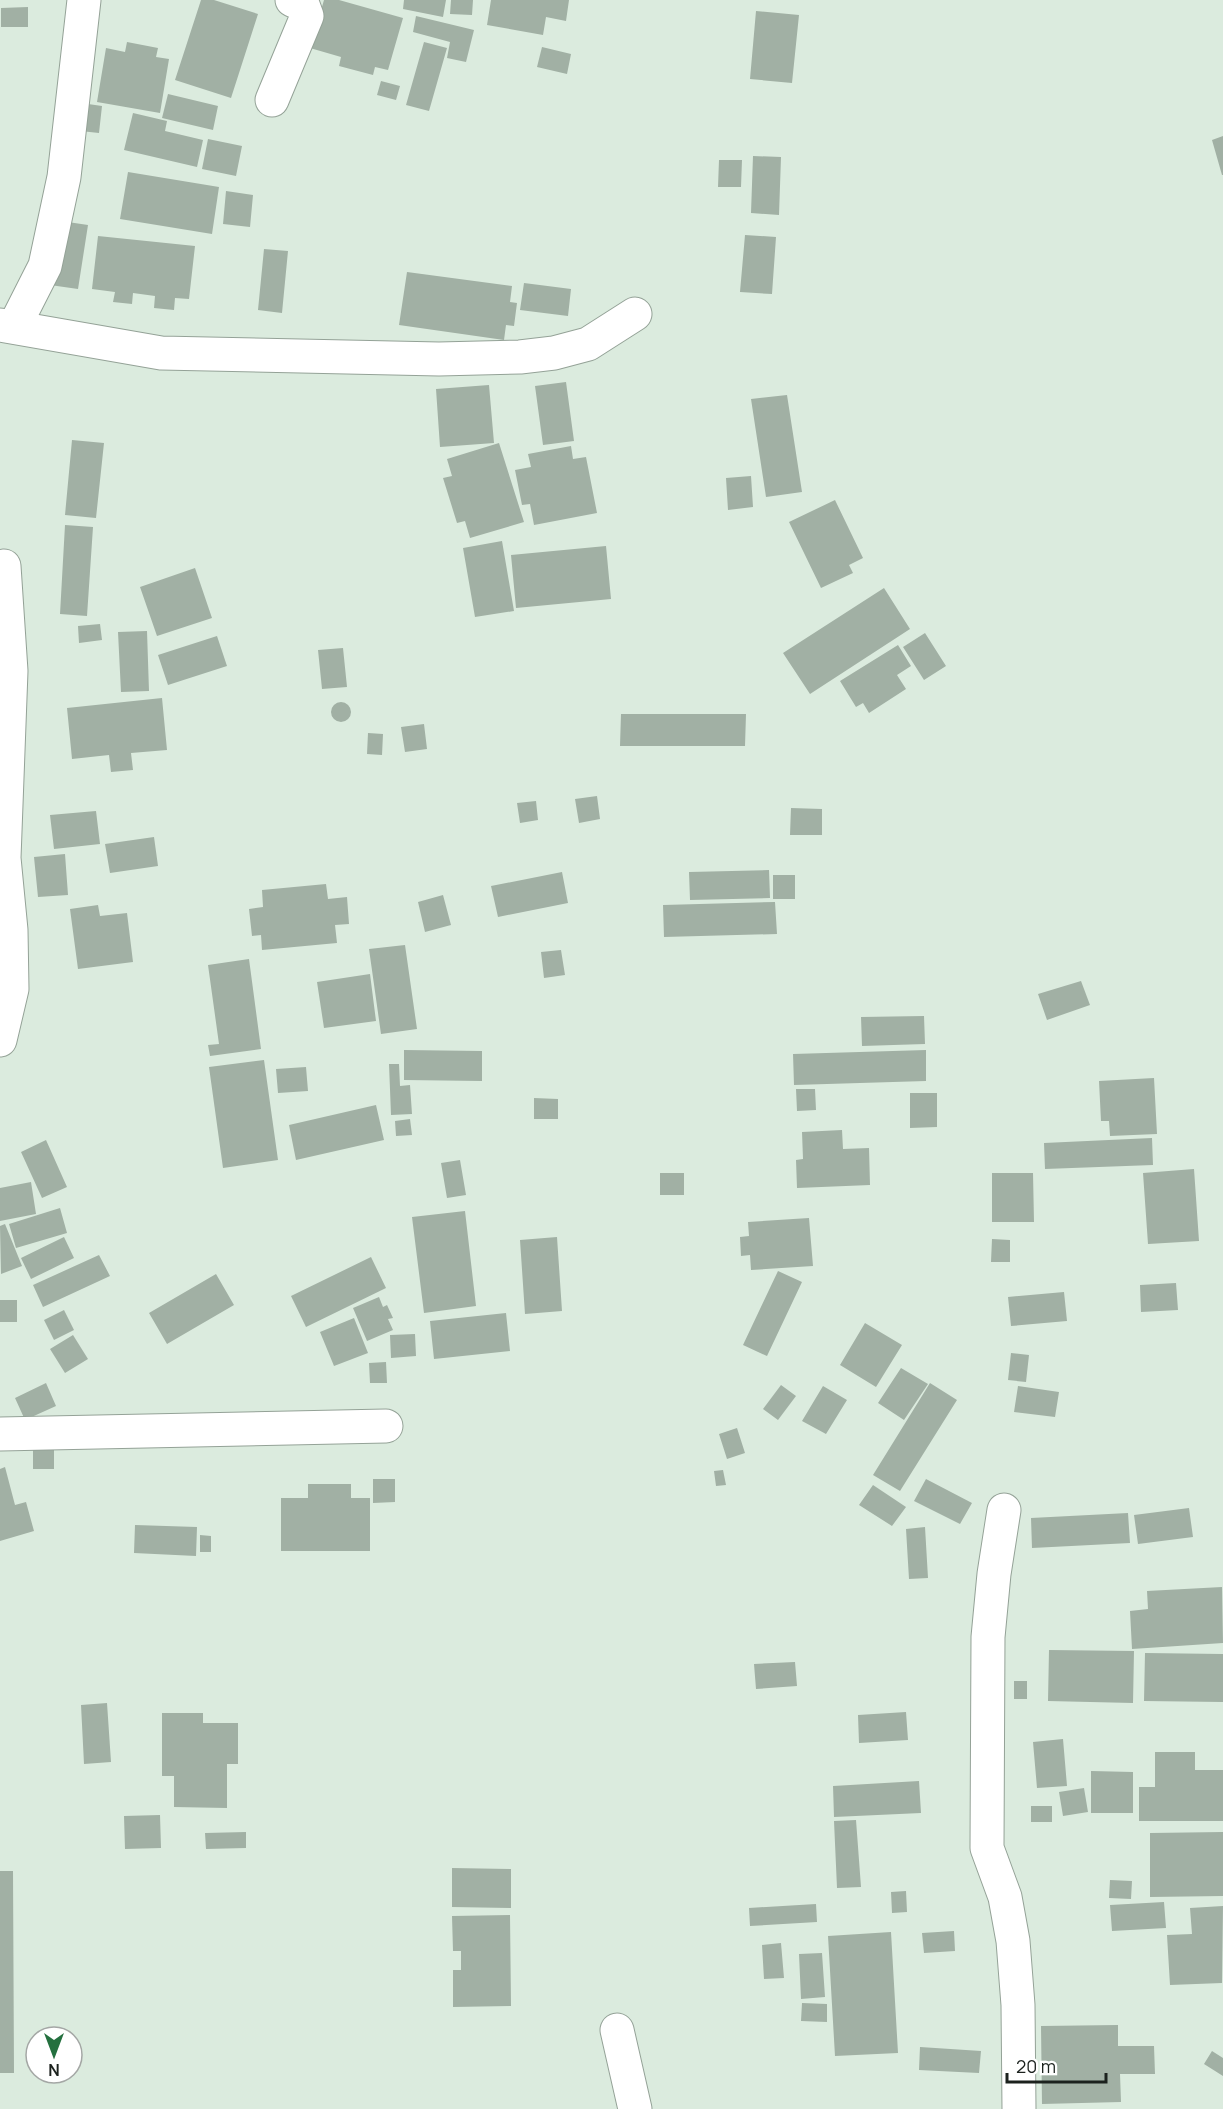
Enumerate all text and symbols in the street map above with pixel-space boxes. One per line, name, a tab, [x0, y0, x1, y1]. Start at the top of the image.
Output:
north arrow	[24, 2025, 84, 2085]
scale bar	[1007, 2046, 1106, 2084]
text: 20 m	[1016, 2054, 1056, 2078]
text: N	[48, 2059, 60, 2081]

